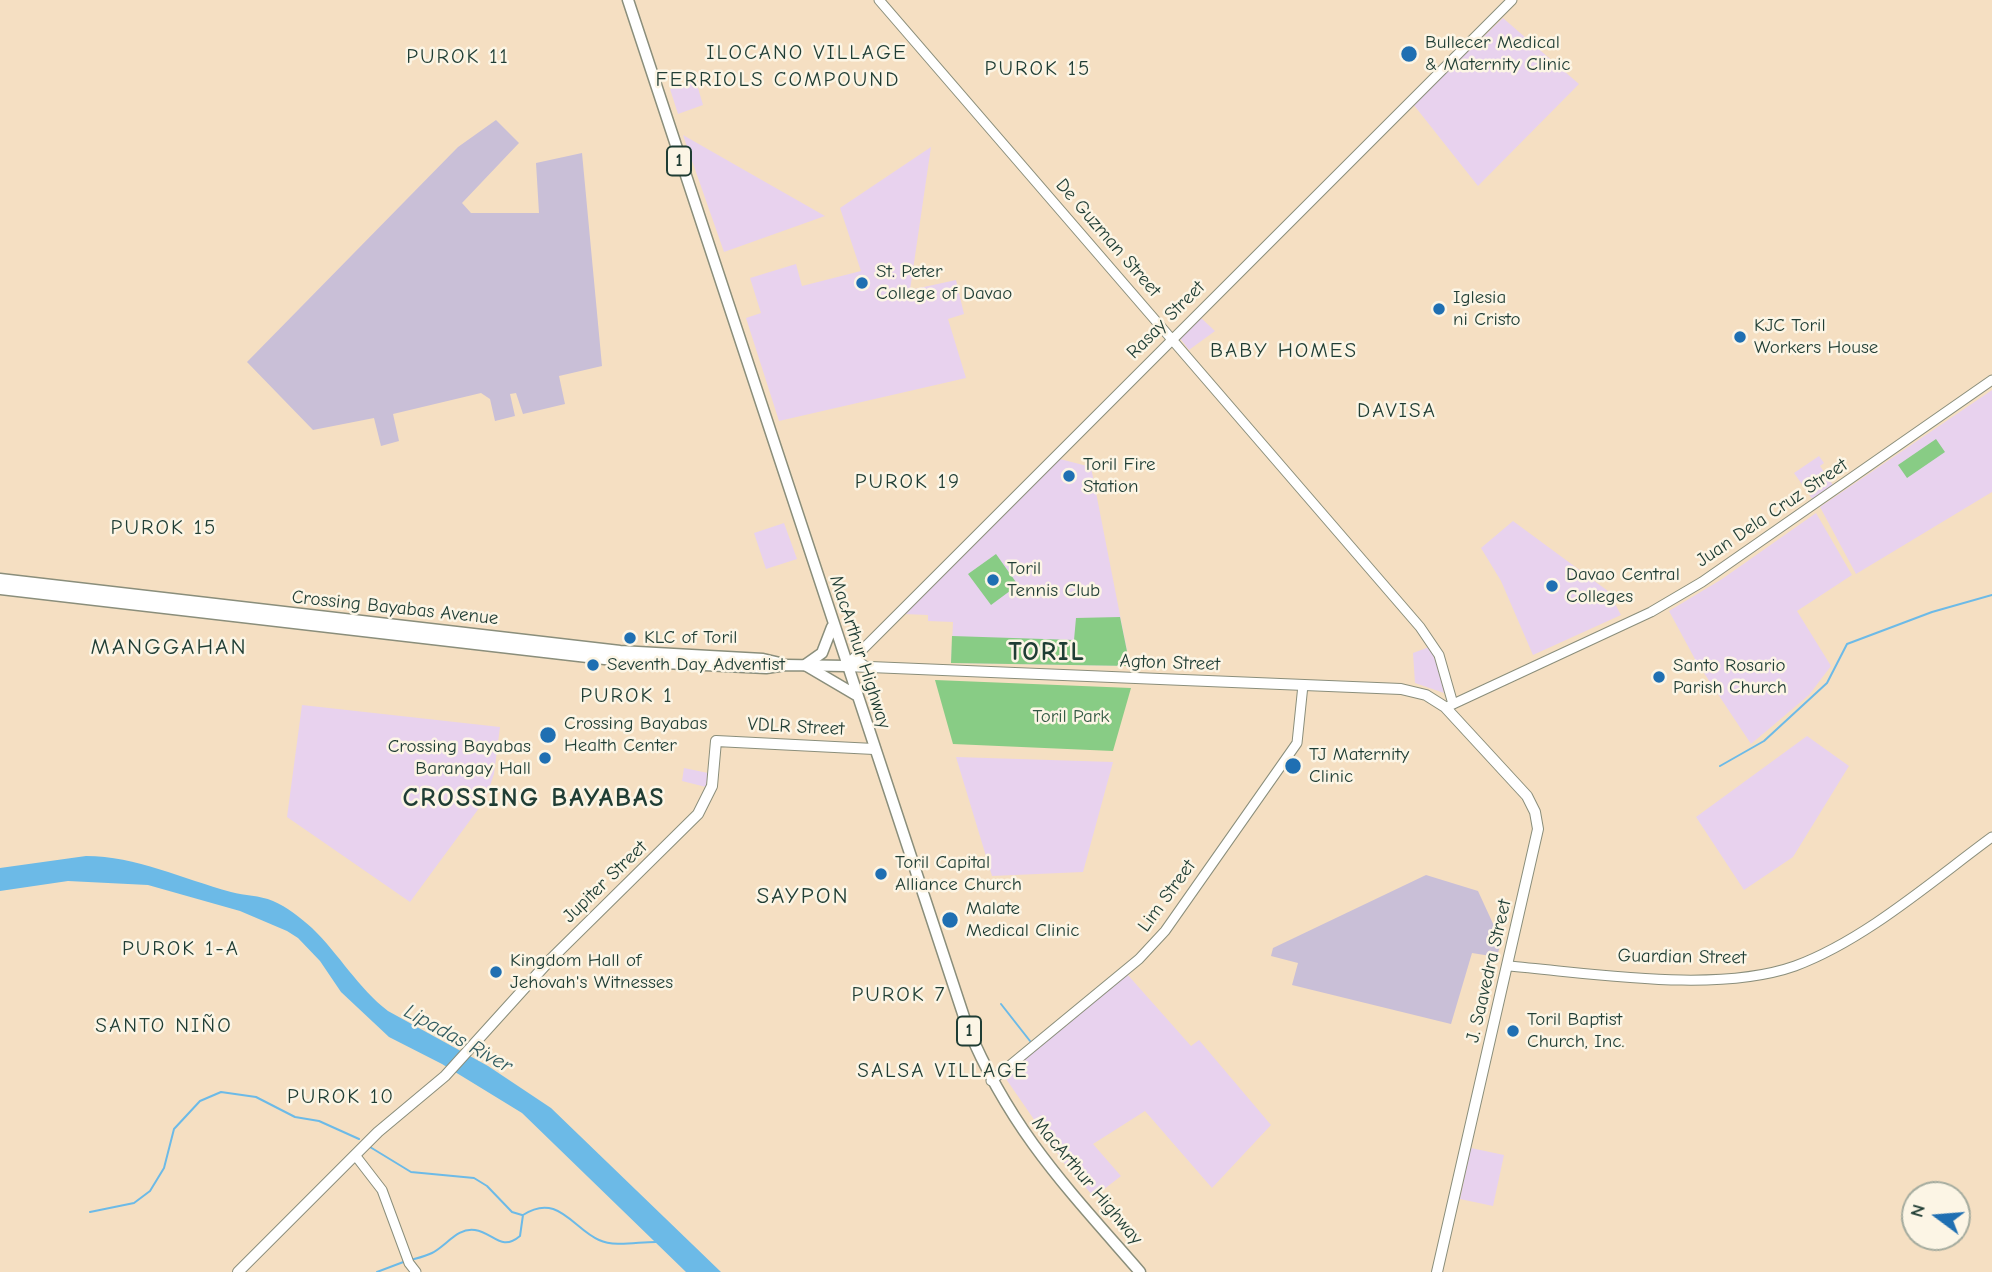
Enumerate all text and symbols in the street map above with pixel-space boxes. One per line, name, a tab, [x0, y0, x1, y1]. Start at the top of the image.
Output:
place label: Bullecer Medical & Maternity Clinic	[1425, 32, 1570, 76]
district label: ILOCANO VILLAGE	[708, 40, 906, 66]
district label: PUROK 11	[407, 44, 509, 70]
marker: Bullecer Medical & Maternity Clinic	[1399, 44, 1419, 64]
district label: PUROK 15	[986, 56, 1090, 82]
district label: FERRIOLS COMPOUND	[658, 67, 898, 93]
road number: 1	[667, 146, 691, 176]
street label: De Guzman Street	[1050, 174, 1166, 302]
place label: St. Peter College of Davao	[876, 261, 1012, 305]
marker: St. Peter College of Davao	[854, 275, 870, 291]
street label: Rasay Street	[1122, 276, 1210, 364]
place label: Iglesia ni Cristo	[1453, 287, 1521, 331]
marker: Iglesia ni Cristo	[1431, 301, 1447, 317]
place label: KJC Toril Workers House	[1754, 315, 1878, 359]
marker: KJC Toril Workers House	[1732, 329, 1748, 345]
district label: BABY HOMES	[1211, 338, 1357, 364]
district label: DAVISA	[1358, 398, 1436, 424]
place label: Toril Fire Station	[1083, 454, 1156, 498]
street label: Juan Dela Cruz Street	[1692, 454, 1852, 572]
marker: Toril Fire Station	[1061, 468, 1077, 484]
district label: PUROK 19	[856, 469, 960, 495]
district label: PUROK 15	[112, 515, 216, 541]
place label: Toril Tennis Club	[1007, 558, 1100, 602]
place label: Davao Central Colleges	[1566, 564, 1680, 608]
street label: MacArthur Highway	[824, 572, 896, 732]
marker: Toril Tennis Club	[985, 572, 1001, 588]
marker: Davao Central Colleges	[1544, 578, 1560, 594]
street label: Crossing Bayabas Avenue	[291, 586, 499, 630]
place label: KLC of Toril	[644, 627, 737, 649]
marker: KLC of Toril	[622, 630, 638, 646]
district label: MANGGAHAN	[92, 633, 246, 661]
district label: TORIL	[1009, 637, 1085, 669]
street label: Agton Street	[1119, 650, 1221, 676]
place label: Seventh Day Adventist	[607, 654, 785, 676]
place label: Santo Rosario Parish Church	[1673, 655, 1787, 699]
marker: Seventh Day Adventist	[585, 657, 601, 673]
marker: Santo Rosario Parish Church	[1651, 669, 1667, 685]
district label: PUROK 1	[581, 683, 673, 709]
park label: Toril Park	[1033, 706, 1109, 728]
place label: Crossing Bayabas Health Center	[564, 713, 707, 757]
street label: VDLR Street	[747, 713, 845, 741]
marker: Crossing Bayabas Health Center	[538, 725, 558, 745]
place label: Crossing Bayabas Barangay Hall	[388, 736, 531, 780]
place label: TJ Maternity Clinic	[1309, 744, 1409, 788]
marker: Crossing Bayabas Barangay Hall	[537, 750, 553, 766]
marker: TJ Maternity Clinic	[1283, 756, 1303, 776]
district label: CROSSING BAYABAS	[405, 783, 663, 815]
street label: Jupiter Street	[558, 836, 652, 928]
place label: Toril Capital Alliance Church	[895, 852, 1022, 896]
street label: Lim Street	[1133, 856, 1201, 936]
marker: Toril Capital Alliance Church	[873, 866, 889, 882]
district label: SAYPON	[757, 882, 849, 910]
street label: J. Saavedra Street	[1461, 897, 1517, 1045]
place label: Malate Medical Clinic	[966, 898, 1079, 942]
marker: Malate Medical Clinic	[940, 910, 960, 930]
district label: PUROK 1-A	[123, 936, 239, 962]
street label: Guardian Street	[1617, 944, 1747, 970]
place label: Kingdom Hall of Jehovah's Witnesses	[510, 950, 673, 994]
marker: Kingdom Hall of Jehovah's Witnesses	[488, 964, 504, 980]
district label: PUROK 7	[852, 982, 946, 1008]
water label: Lipadas River	[400, 999, 516, 1079]
place label: Toril Baptist Church, Inc.	[1527, 1009, 1624, 1053]
district label: SANTO NIÑO	[97, 1013, 231, 1039]
road number: 1	[957, 1016, 981, 1046]
marker: Toril Baptist Church, Inc.	[1505, 1023, 1521, 1039]
district label: SALSA VILLAGE	[859, 1058, 1027, 1084]
district label: PUROK 10	[288, 1084, 394, 1110]
street label: MacArthur Highway	[1027, 1112, 1147, 1250]
north arrow	[1901, 1181, 1971, 1251]
text: N	[1905, 1202, 1930, 1220]

